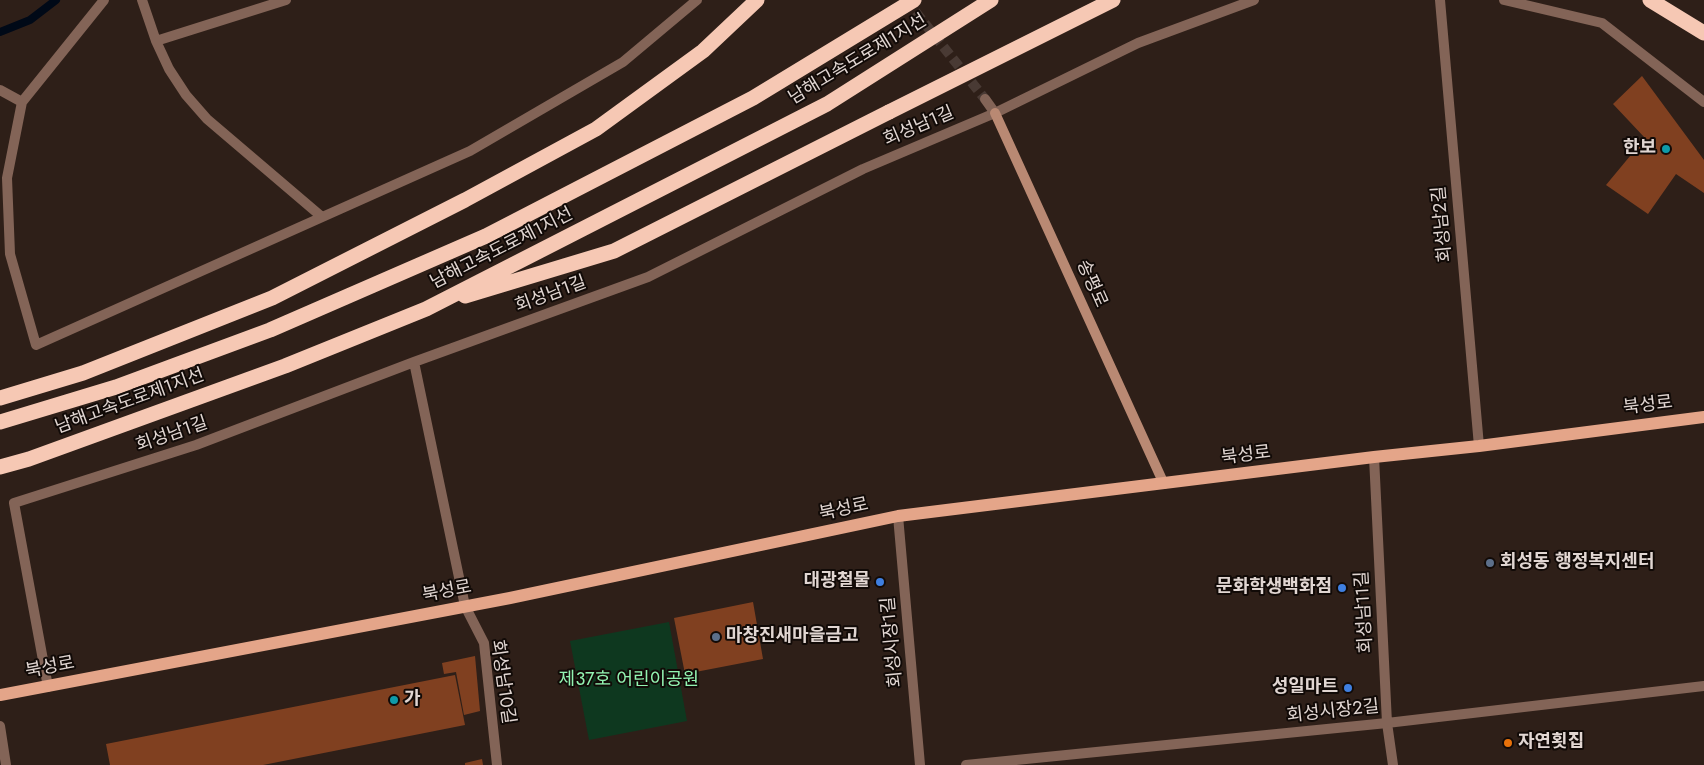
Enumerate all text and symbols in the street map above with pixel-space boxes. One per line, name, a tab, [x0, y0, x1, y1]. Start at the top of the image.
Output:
street label: 남해고속도로제1지선	[785, 10, 931, 110]
street label: 회성남1길	[881, 103, 957, 151]
place label: 한보	[1623, 138, 1656, 160]
marker: 한보	[1660, 143, 1672, 155]
street label: 회성남2길	[1429, 185, 1457, 263]
street label: 남해고속도로제1지선	[427, 204, 577, 294]
street label: 송평로	[1071, 257, 1111, 311]
street label: 회성남1길	[512, 272, 590, 318]
street label: 남해고속도로제1지선	[52, 365, 208, 439]
street label: 북성로	[1622, 392, 1674, 420]
street label: 회성남1길	[133, 413, 211, 457]
street label: 북성로	[1220, 442, 1272, 470]
street label: 북성로	[817, 494, 871, 526]
place label: 회성동 행정복지센터	[1500, 552, 1654, 574]
marker: 회성동 행정복지센터	[1484, 557, 1496, 569]
street label: 회성남11길	[1352, 570, 1378, 654]
place label: 대광철물	[804, 571, 870, 593]
marker: 대광철물	[874, 576, 886, 588]
street label: 북성로	[421, 577, 473, 607]
place label: 문화학생백화점	[1216, 577, 1332, 599]
marker: 문화학생백화점	[1336, 582, 1348, 594]
street label: 회성시장1길	[878, 596, 908, 688]
place label: 마창진새마을금고	[726, 626, 858, 648]
marker: 마창진새마을금고	[710, 631, 722, 643]
street label: 회성남10길	[485, 638, 519, 726]
street label: 북성로	[24, 653, 76, 683]
park label: 제37호 어린이공원	[559, 670, 699, 692]
place label: 성일마트	[1272, 677, 1338, 699]
marker: 성일마트	[1342, 682, 1354, 694]
place label: 가	[404, 689, 421, 711]
marker: 가	[388, 694, 400, 706]
street label: 회성시장2길	[1286, 696, 1380, 728]
place label: 자연횟집	[1518, 732, 1584, 754]
marker: 자연횟집	[1502, 737, 1514, 749]

